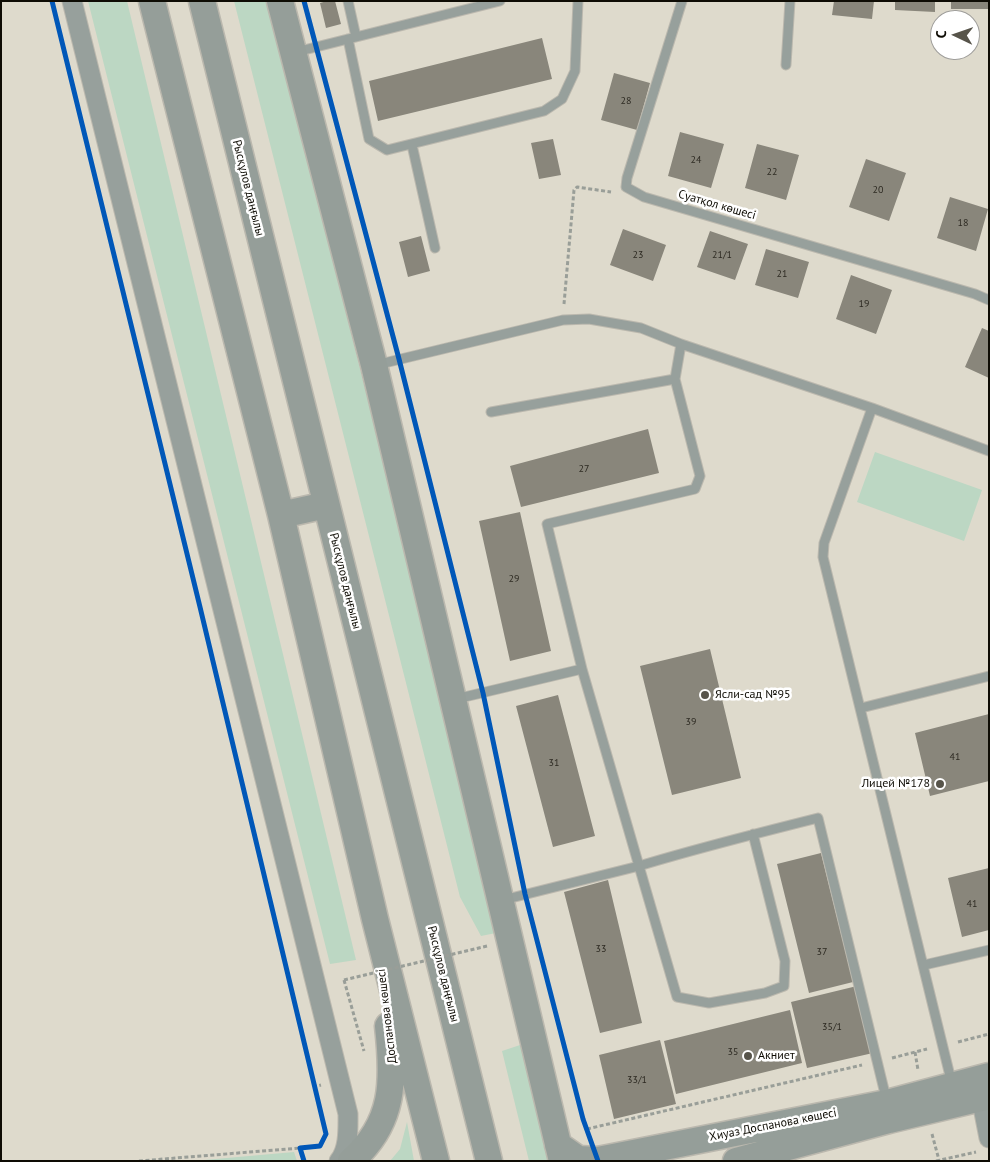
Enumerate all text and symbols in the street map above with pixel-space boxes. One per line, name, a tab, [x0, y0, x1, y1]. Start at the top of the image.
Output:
north arrow	[930, 10, 980, 60]
text: С	[932, 30, 950, 39]
house number: 28	[621, 95, 631, 107]
street label: Рысқұлов даңғылы	[229, 138, 267, 238]
house number: 24	[691, 154, 701, 166]
house number: 22	[767, 166, 777, 178]
house number: 20	[873, 184, 883, 196]
street label: Суатқол көшесі	[677, 187, 757, 223]
house number: 18	[958, 217, 968, 229]
house number: 23	[633, 249, 643, 261]
house number: 21/1	[712, 249, 732, 261]
house number: 21	[777, 268, 787, 280]
house number: 19	[859, 298, 869, 310]
house number: 27	[579, 463, 589, 475]
street label: Рысқұлов даңғылы	[326, 531, 364, 631]
house number: 29	[509, 573, 519, 585]
place label: Ясли-сад №95	[715, 688, 791, 702]
marker: Ясли-сад №95	[699, 689, 711, 701]
house number: 39	[686, 716, 696, 728]
house number: 41	[950, 751, 960, 763]
house number: 31	[549, 757, 559, 769]
place label: Лицей №178	[862, 777, 930, 791]
marker: Лицей №178	[934, 778, 946, 790]
house number: 41	[967, 898, 977, 910]
street label: Рысқұлов даңғылы	[424, 924, 462, 1024]
house number: 33	[596, 943, 606, 955]
house number: 37	[817, 946, 827, 958]
street label: Доспанова көшесі	[374, 968, 400, 1064]
house number: 35/1	[822, 1021, 842, 1033]
house number: 35	[728, 1046, 738, 1058]
place label: Акниет	[758, 1049, 795, 1063]
marker: Акниет	[742, 1050, 754, 1062]
house number: 33/1	[627, 1074, 647, 1086]
street label: Хиуаз Доспанова көшесі	[708, 1106, 838, 1144]

